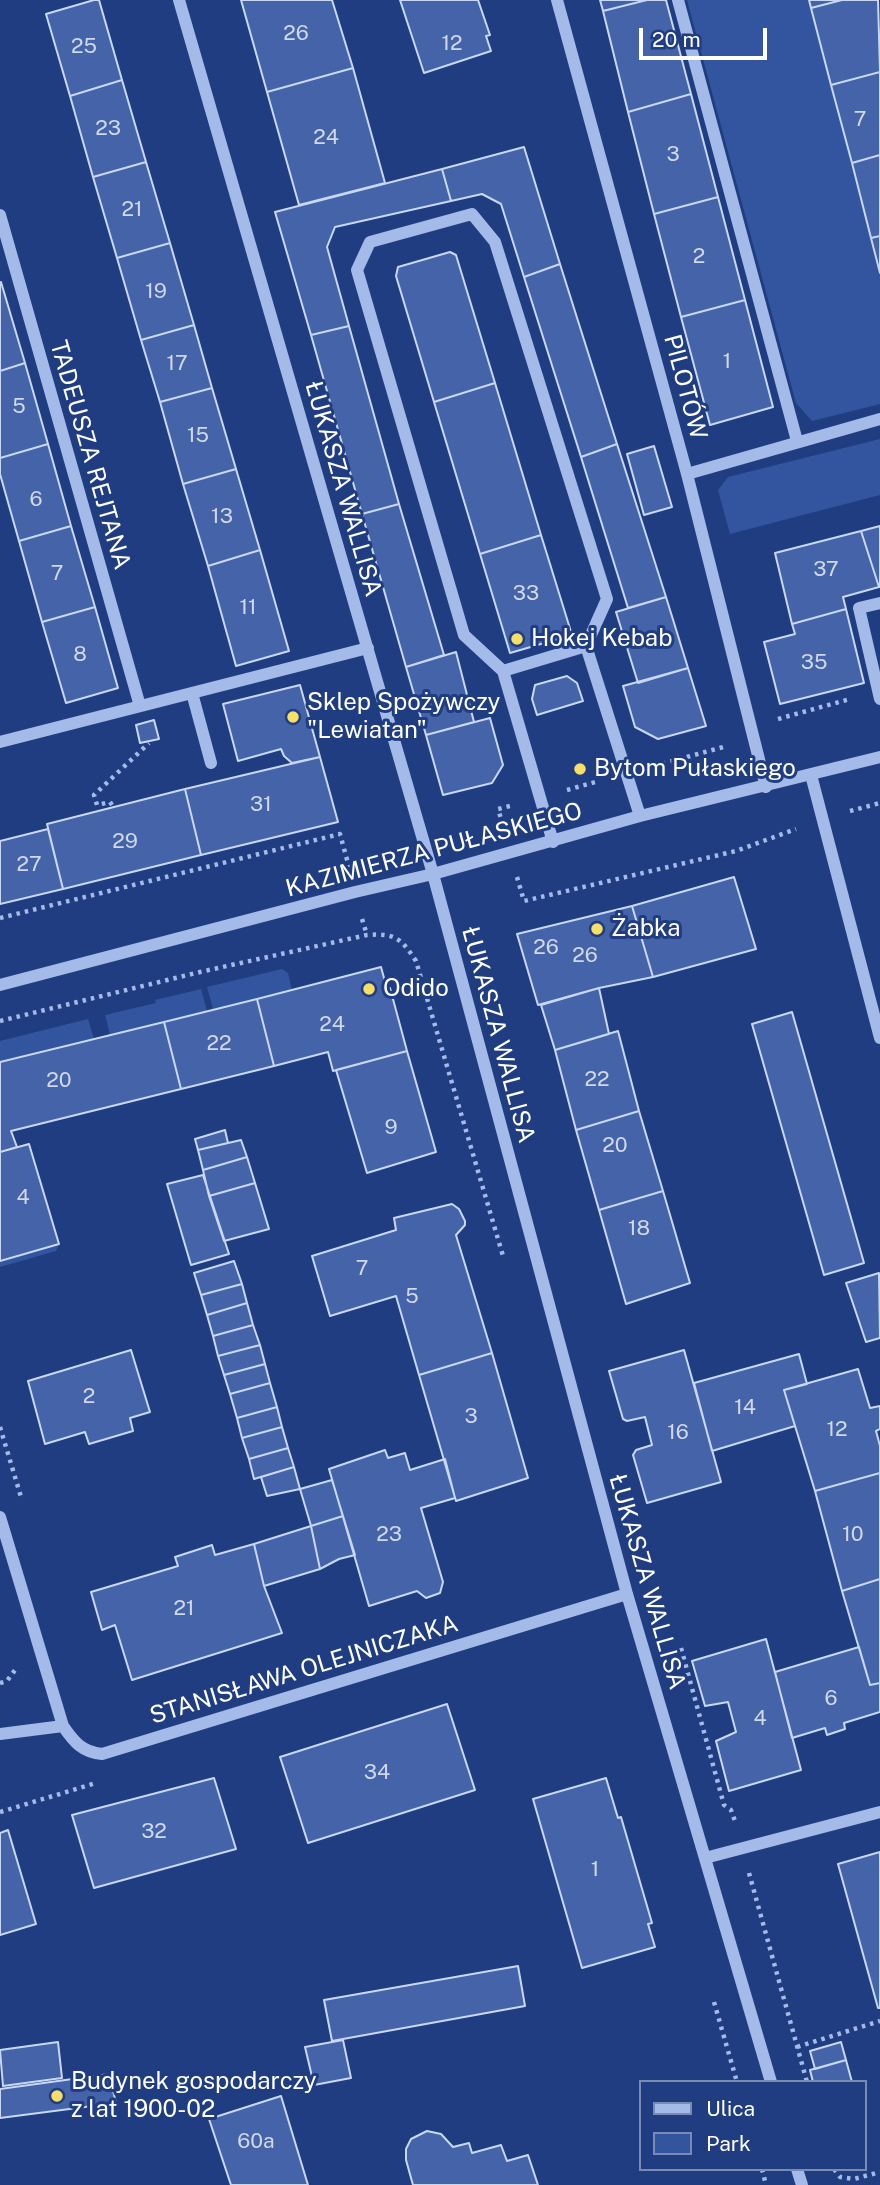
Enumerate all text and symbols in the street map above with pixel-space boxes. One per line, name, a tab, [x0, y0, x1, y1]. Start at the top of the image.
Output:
scale bar	[642, 14, 770, 58]
house number: 26	[283, 21, 309, 47]
text: 20 m	[652, 27, 701, 52]
house number: 12	[441, 31, 463, 57]
house number: 25	[71, 34, 97, 60]
house number: 7	[854, 107, 866, 133]
house number: 23	[95, 116, 121, 142]
house number: 24	[313, 125, 339, 151]
house number: 3	[666, 142, 680, 168]
house number: 21	[121, 197, 143, 223]
house number: 2	[693, 244, 705, 270]
house number: 19	[145, 279, 167, 305]
street label: PILOTÓW	[657, 331, 713, 443]
street label: TADEUSZA REJTANA	[44, 337, 136, 573]
house number: 1	[723, 349, 731, 375]
house number: 17	[166, 351, 188, 377]
street label: ŁUKASZA WALLISA	[299, 378, 387, 600]
house number: 5	[12, 394, 26, 420]
house number: 15	[187, 423, 209, 449]
house number: 6	[29, 487, 43, 513]
house number: 13	[211, 504, 233, 530]
house number: 37	[813, 557, 839, 583]
house number: 7	[51, 561, 63, 587]
house number: 33	[513, 581, 539, 607]
house number: 11	[239, 595, 257, 621]
place label: Hokej Kebab	[531, 625, 672, 653]
marker: Hokej Kebab	[509, 631, 525, 647]
house number: 8	[73, 642, 87, 668]
house number: 35	[801, 650, 827, 676]
place label: Sklep Spożywczy "Lewiatan"	[307, 689, 500, 745]
marker: Sklep Spożywczy "Lewiatan"	[285, 709, 301, 725]
place label: Bytom Pułaskiego	[594, 755, 796, 783]
marker: Bytom Pułaskiego	[572, 761, 588, 777]
house number: 31	[250, 792, 272, 818]
street label: KAZIMIERZA PUŁASKIEGO	[283, 797, 585, 903]
house number: 29	[112, 829, 138, 855]
house number: 27	[16, 852, 42, 878]
place label: Żabka	[611, 915, 680, 943]
marker: Żabka	[589, 921, 605, 937]
street label: ŁUKASZA WALLISA	[455, 924, 541, 1146]
house number: 26	[533, 935, 559, 961]
house number: 26	[572, 943, 598, 969]
place label: Odido	[383, 975, 449, 1003]
marker: Odido	[361, 981, 377, 997]
house number: 24	[319, 1012, 345, 1038]
house number: 22	[206, 1031, 232, 1057]
house number: 22	[584, 1067, 610, 1093]
house number: 20	[46, 1068, 72, 1094]
house number: 9	[384, 1115, 398, 1141]
house number: 20	[602, 1133, 628, 1159]
house number: 4	[16, 1185, 30, 1211]
house number: 18	[628, 1216, 650, 1242]
house number: 7	[356, 1256, 368, 1282]
house number: 5	[405, 1284, 419, 1310]
house number: 2	[83, 1384, 95, 1410]
house number: 14	[734, 1395, 756, 1421]
house number: 3	[464, 1404, 478, 1430]
house number: 12	[826, 1417, 848, 1443]
house number: 16	[667, 1420, 689, 1446]
street label: ŁUKASZA WALLISA	[603, 1471, 691, 1693]
house number: 23	[376, 1522, 402, 1548]
house number: 10	[842, 1522, 864, 1548]
house number: 21	[173, 1596, 195, 1622]
street label: STANISŁAWA OLEJNICZAKA	[146, 1609, 462, 1731]
house number: 6	[824, 1686, 838, 1712]
house number: 4	[753, 1706, 767, 1732]
house number: 34	[364, 1760, 390, 1786]
house number: 32	[141, 1819, 167, 1845]
house number: 1	[591, 1857, 599, 1883]
place label: Budynek gospodarczy z lat 1900-02	[71, 2068, 317, 2124]
legend	[638, 2080, 866, 2171]
marker: Budynek gospodarczy z lat 1900-02	[49, 2088, 65, 2104]
text: Ulica	[706, 2096, 755, 2121]
house number: 60a	[237, 2129, 275, 2155]
text: Park	[706, 2131, 751, 2156]

